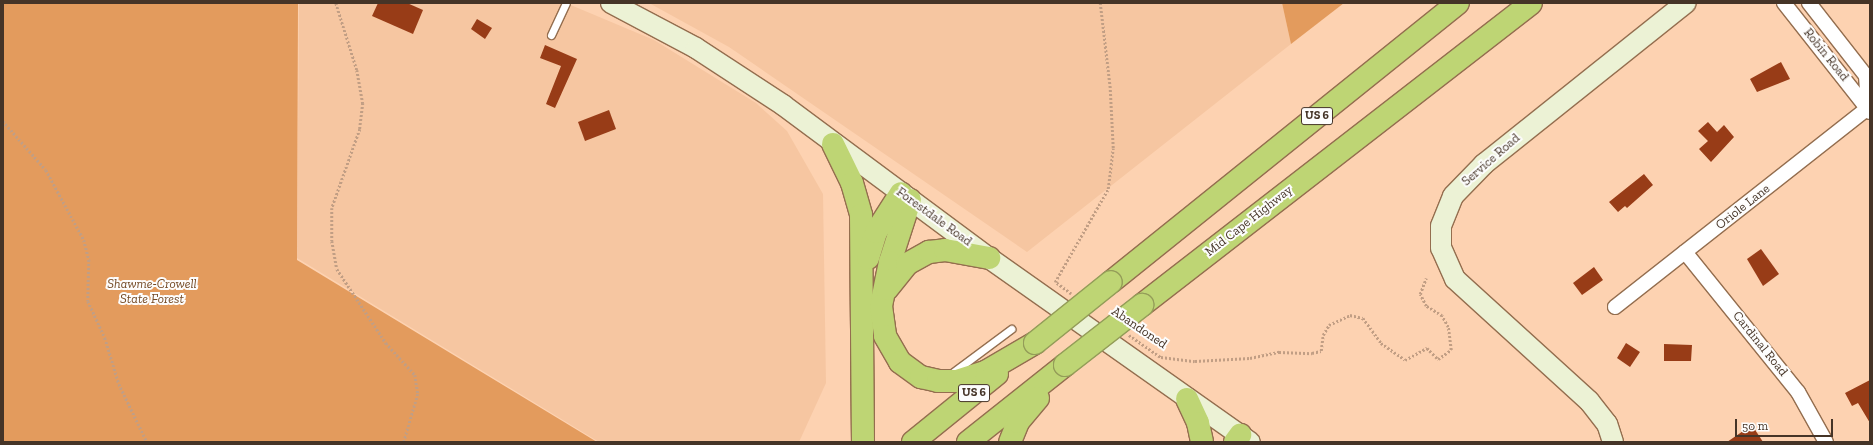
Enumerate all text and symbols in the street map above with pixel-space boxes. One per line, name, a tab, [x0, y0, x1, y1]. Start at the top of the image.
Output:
street label: Robin Road	[1800, 25, 1852, 85]
road number: US 6	[1301, 106, 1333, 126]
street label: Service Road	[1459, 131, 1523, 189]
street label: Oriole Lane	[1713, 181, 1773, 233]
street label: Mid Cape Highway	[1202, 182, 1296, 260]
street label: Forestdale Road	[893, 184, 975, 250]
park label: Shawme-Crowell State Forest	[107, 277, 197, 308]
street label: Abandoned	[1108, 304, 1170, 352]
street label: Cardinal Road	[1729, 308, 1791, 380]
road number: US 6	[958, 383, 990, 403]
scale bar	[1737, 411, 1835, 437]
text: 50 m	[1742, 419, 1768, 433]

